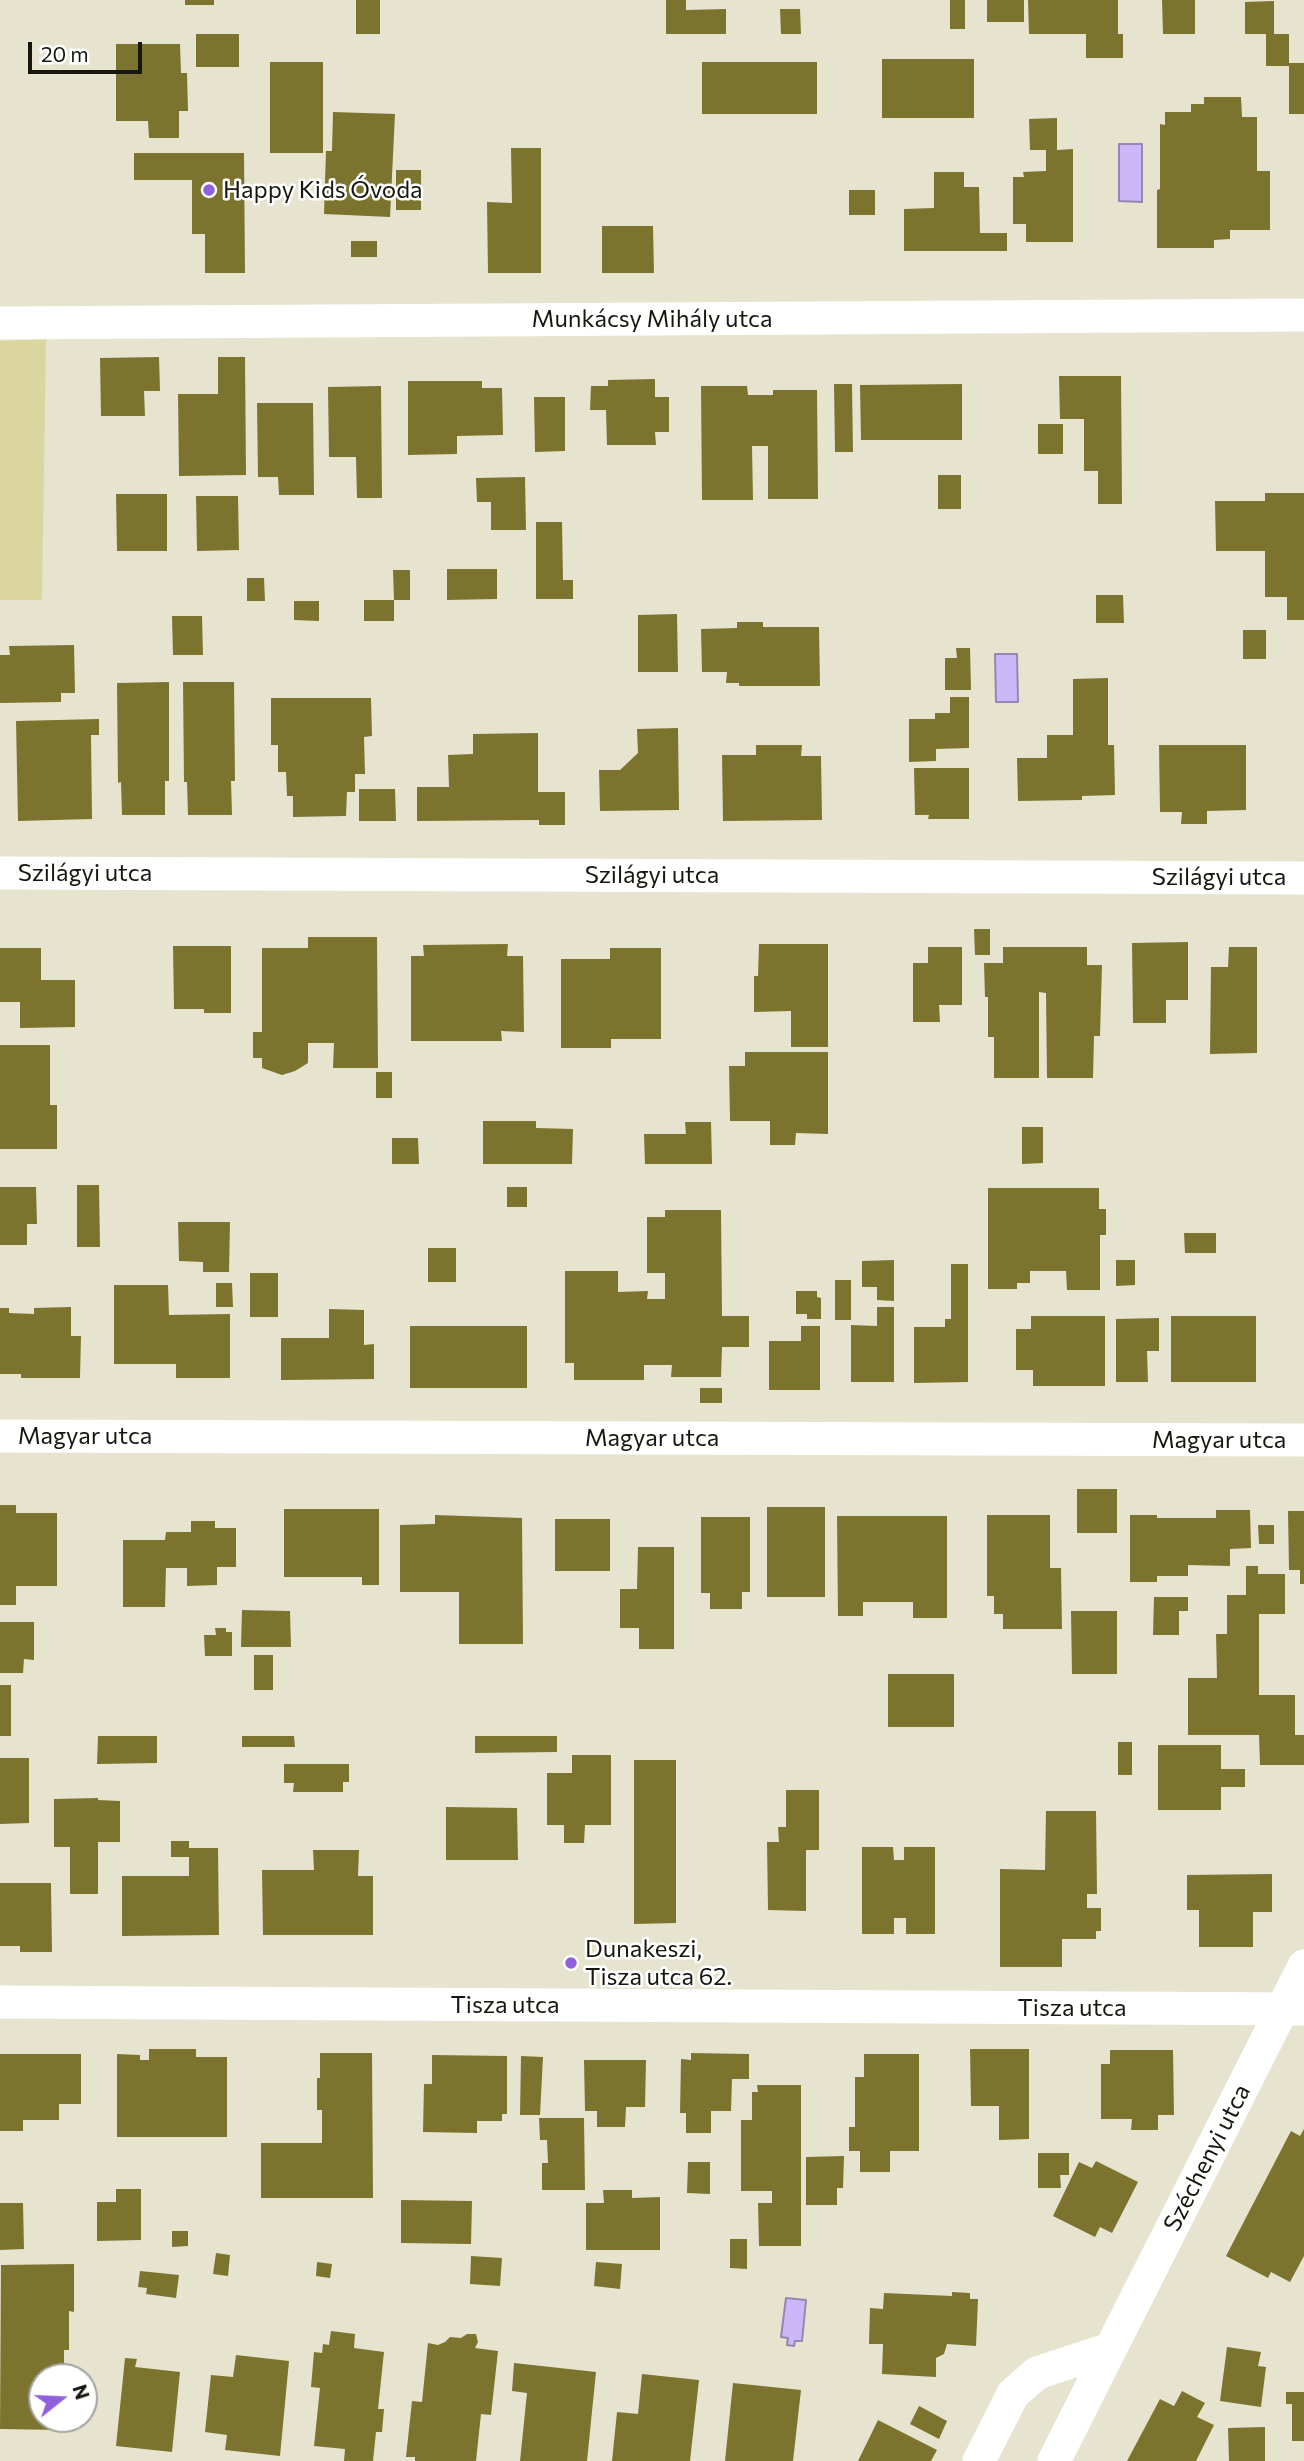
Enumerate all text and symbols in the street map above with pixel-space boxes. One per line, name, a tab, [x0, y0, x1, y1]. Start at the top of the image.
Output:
scale bar	[32, 28, 145, 72]
text: 20 m	[41, 41, 89, 66]
place label: Happy Kids Óvoda	[223, 176, 423, 204]
marker: Happy Kids Óvoda	[201, 182, 217, 198]
street label: Munkácsy Mihály utca	[531, 305, 773, 333]
street label: Szilágyi utca	[18, 859, 152, 887]
street label: Szilágyi utca	[585, 861, 719, 889]
street label: Szilágyi utca	[1152, 863, 1286, 891]
street label: Magyar utca	[18, 1422, 152, 1450]
street label: Magyar utca	[585, 1424, 719, 1452]
street label: Magyar utca	[1152, 1426, 1286, 1454]
place label: Dunakeszi, Tisza utca 62.	[585, 1935, 732, 1991]
marker: Dunakeszi, Tisza utca 62.	[563, 1955, 579, 1971]
street label: Tisza utca	[450, 1991, 560, 2019]
street label: Tisza utca	[1017, 1994, 1127, 2022]
street label: Széchenyi utca	[1158, 2080, 1256, 2236]
north arrow	[28, 2363, 98, 2433]
text: N	[68, 2382, 95, 2402]

